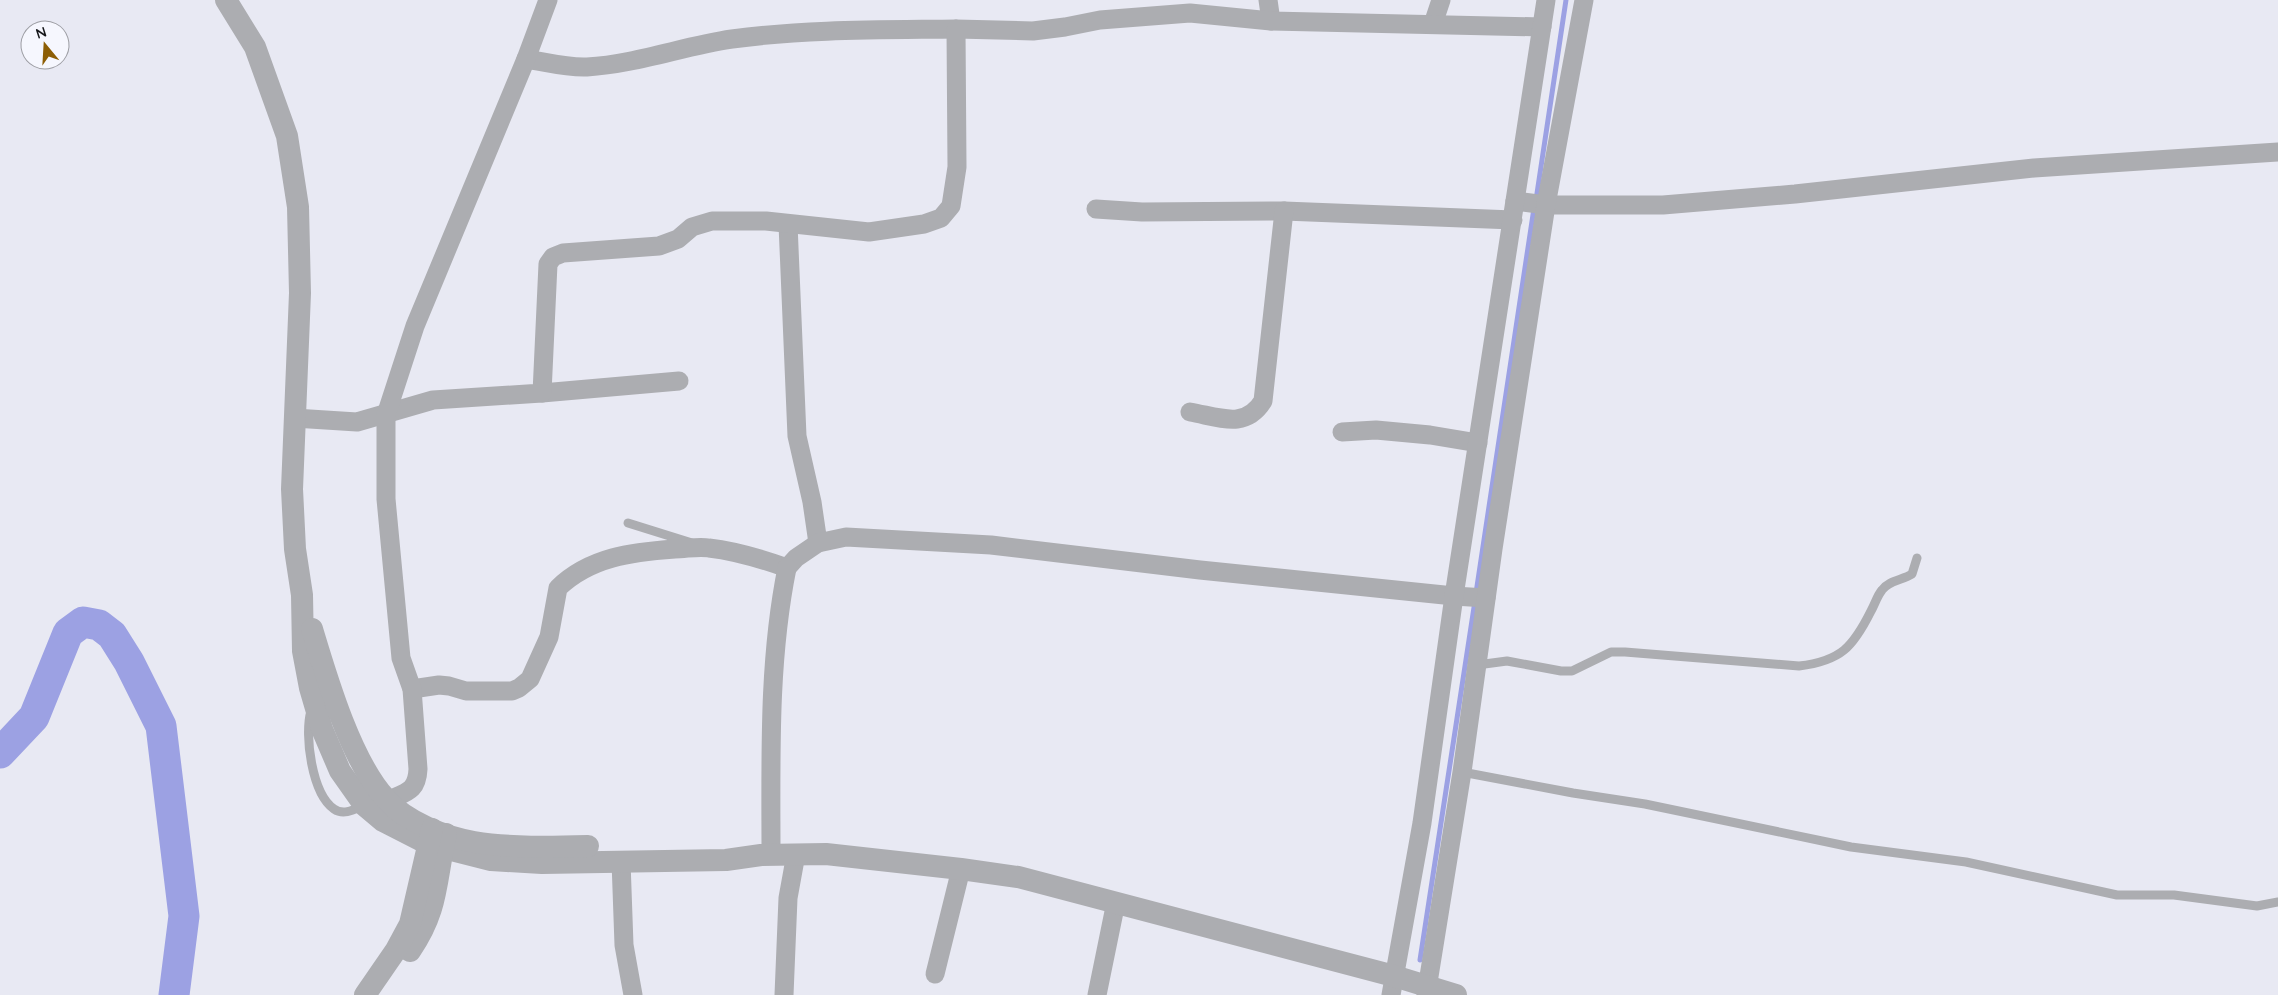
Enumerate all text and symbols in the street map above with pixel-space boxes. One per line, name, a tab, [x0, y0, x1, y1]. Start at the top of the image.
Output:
north arrow	[20, 20, 70, 70]
text: N	[33, 22, 49, 43]

